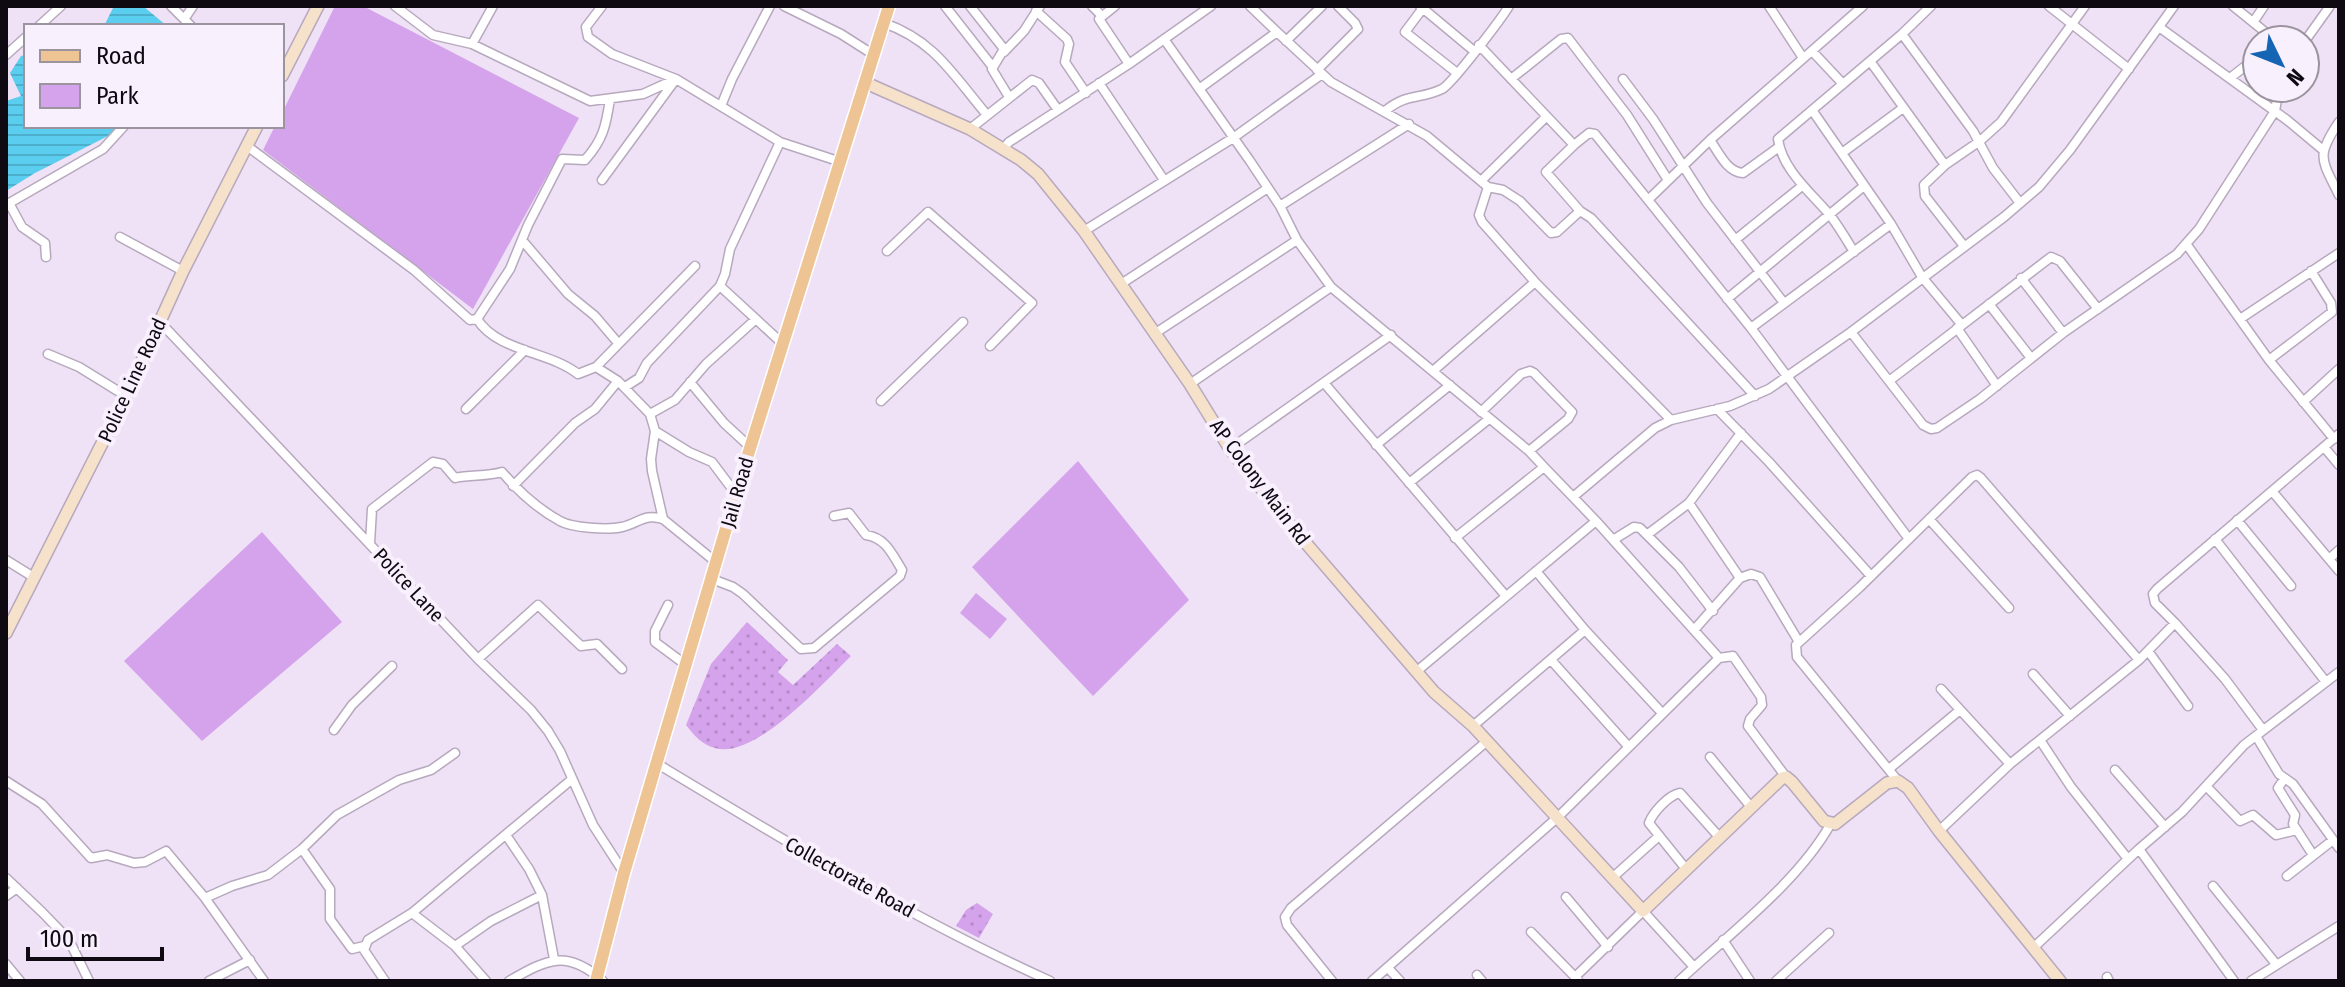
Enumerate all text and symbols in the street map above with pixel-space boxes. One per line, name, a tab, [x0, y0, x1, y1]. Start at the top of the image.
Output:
legend	[24, 24, 284, 128]
north arrow	[2241, 24, 2321, 104]
text: Road	[96, 42, 146, 70]
text: N	[2281, 63, 2310, 91]
text: Park	[96, 82, 139, 110]
street label: Police Line Road	[93, 314, 171, 446]
street label: AP Colony Main Rd	[1205, 414, 1315, 550]
street label: Jail Road	[716, 454, 758, 530]
street label: Police Lane	[369, 543, 449, 627]
street label: Collectorate Road	[781, 832, 919, 922]
scale bar	[28, 911, 162, 961]
text: 100 m	[40, 925, 98, 953]

